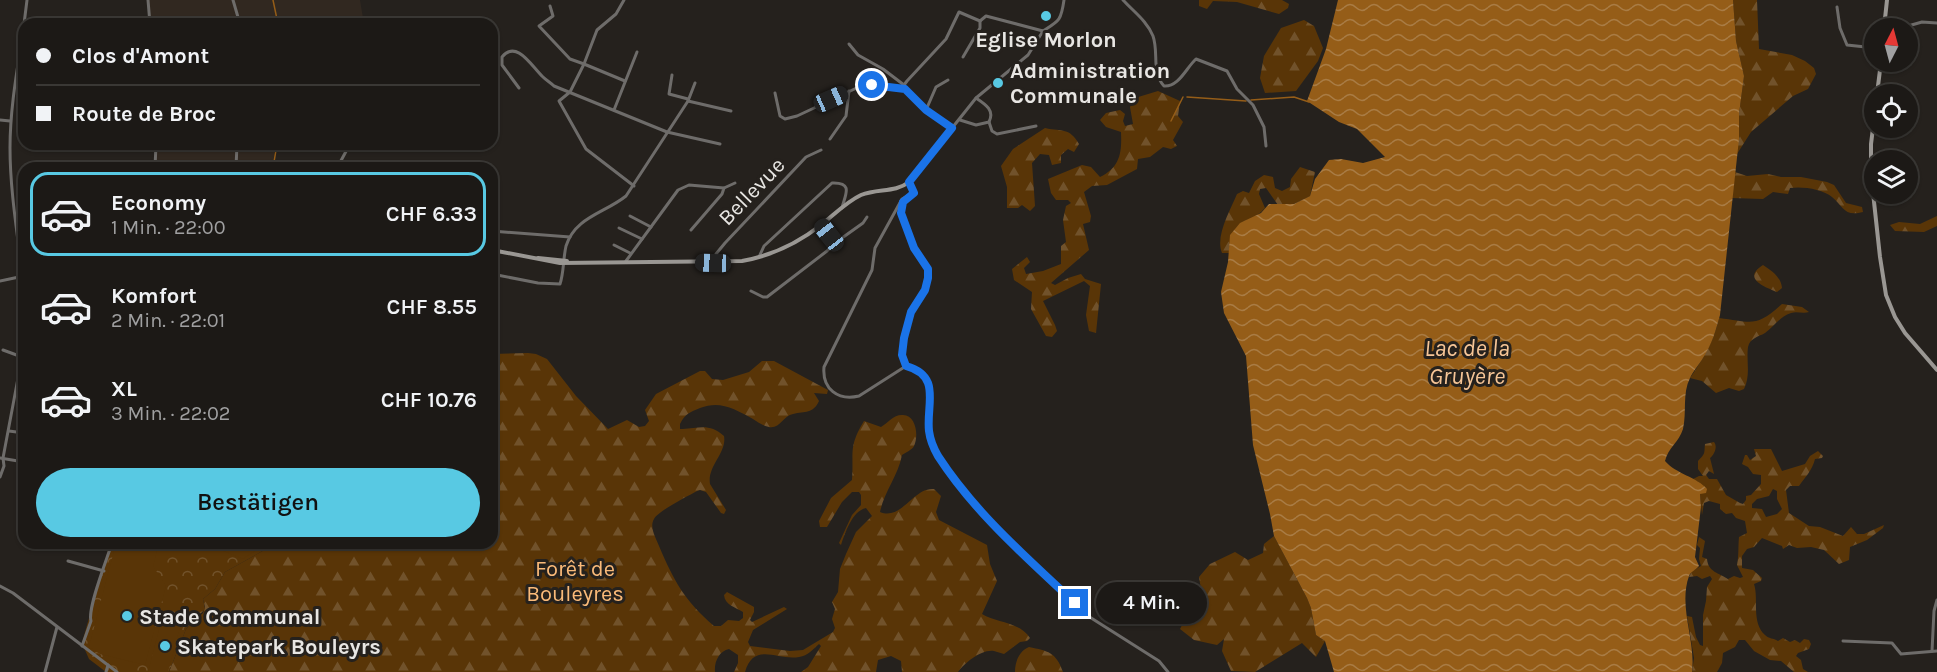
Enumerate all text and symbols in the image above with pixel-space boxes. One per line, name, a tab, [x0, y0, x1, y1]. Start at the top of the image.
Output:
marker: Eglise Morlon	[1039, 9, 1053, 23]
north arrow	[1864, 18, 1918, 72]
map controls	[1864, 18, 1918, 204]
place label: Eglise Morlon	[975, 27, 1117, 53]
text: Clos d'Amont	[72, 43, 209, 69]
place label: Administration Communale	[1010, 58, 1170, 109]
route start	[858, 71, 885, 98]
marker: Administration Communale	[991, 76, 1005, 90]
car	[811, 83, 851, 115]
button: locate	[1864, 84, 1918, 138]
text: Route de Broc	[72, 101, 216, 127]
button: layers	[1864, 150, 1918, 204]
street label: Bellevue	[713, 152, 790, 231]
icon: car	[39, 187, 93, 241]
text: Economy	[111, 190, 206, 216]
text: CHF 6.33	[386, 201, 477, 227]
car	[811, 215, 847, 255]
text: 1 Min. · 22:00	[111, 216, 226, 239]
car	[695, 253, 731, 273]
icon: car	[39, 280, 93, 334]
text: Komfort	[111, 283, 197, 309]
text: CHF 8.55	[387, 294, 477, 320]
text: 2 Min. · 22:01	[111, 309, 225, 332]
water label: Lac de la Gruyère	[1424, 334, 1510, 390]
icon: car	[39, 373, 93, 427]
text: XL	[111, 376, 137, 402]
text: CHF 10.76	[381, 387, 477, 413]
text: 3 Min. · 22:02	[111, 402, 230, 425]
button: Bestätigen	[36, 468, 480, 537]
park label: Forêt de Bouleyres	[526, 556, 624, 607]
callout: 4 Min.	[1096, 582, 1207, 624]
route end	[1061, 589, 1088, 616]
text: 4 Min.	[1123, 591, 1180, 614]
place label: Stade Communal	[139, 604, 321, 630]
marker: Stade Communal	[120, 609, 134, 623]
place label: Skatepark Bouleyrs	[177, 634, 381, 660]
marker: Skatepark Bouleyrs	[158, 639, 172, 653]

